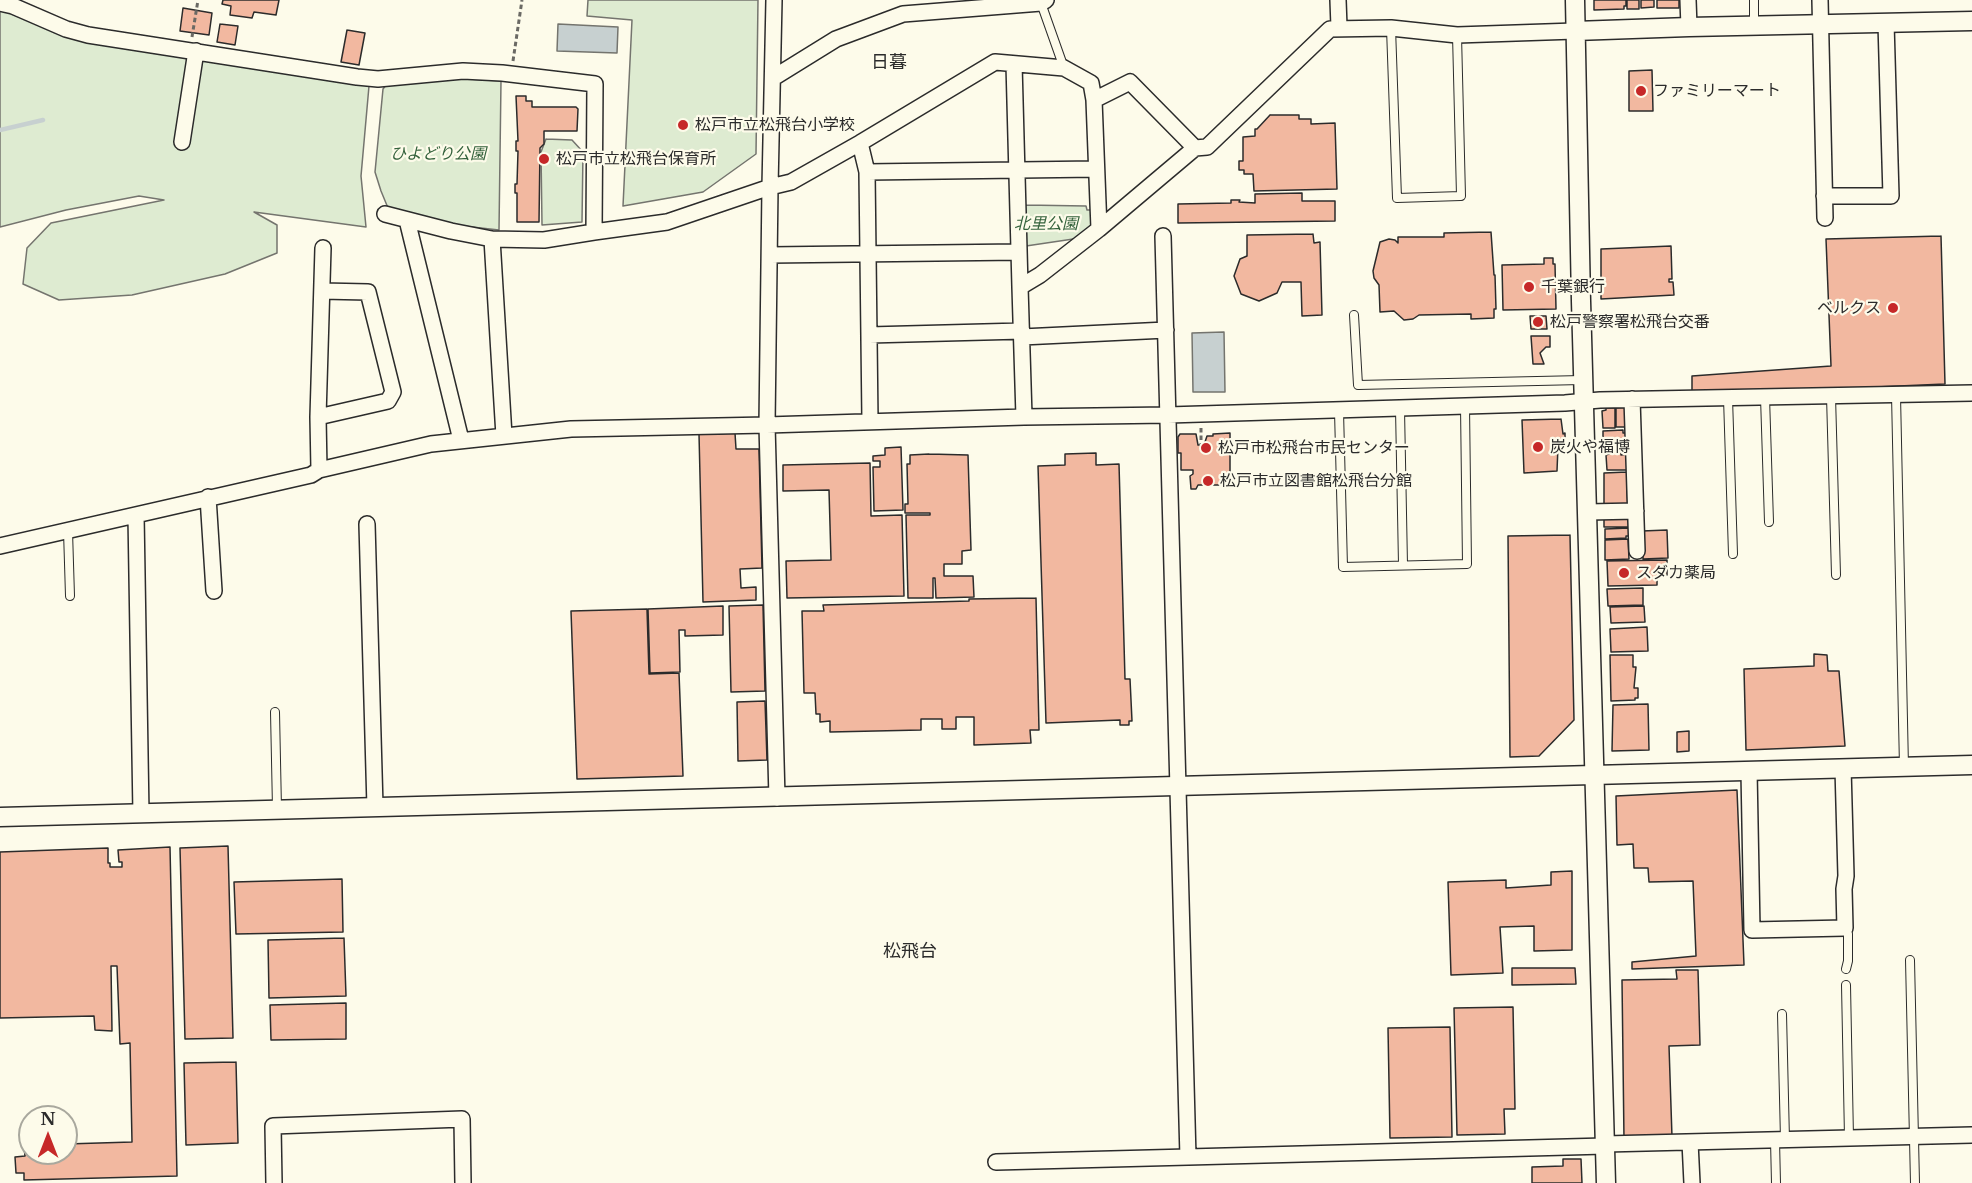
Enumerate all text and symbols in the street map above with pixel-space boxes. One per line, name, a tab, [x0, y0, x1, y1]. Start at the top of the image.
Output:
district label: 日暮	[871, 52, 907, 74]
place label: ファミリーマート	[1653, 81, 1781, 101]
marker: ファミリーマート	[1634, 84, 1648, 98]
place label: 松戸市立松飛台小学校	[695, 115, 855, 135]
marker: 松戸市立松飛台小学校	[676, 118, 690, 132]
park label: ひよどり公園	[390, 144, 486, 164]
place label: 松戸市立松飛台保育所	[556, 149, 716, 169]
marker: 松戸市立松飛台保育所	[537, 152, 551, 166]
park label: 北里公園	[1014, 214, 1078, 234]
place label: 千葉銀行	[1541, 277, 1605, 297]
marker: 千葉銀行	[1522, 280, 1536, 294]
place label: ベルクス	[1817, 298, 1881, 318]
marker: ベルクス	[1886, 301, 1900, 315]
place label: 松戸警察署松飛台交番	[1550, 312, 1710, 332]
marker: 松戸警察署松飛台交番	[1531, 315, 1545, 329]
place label: 炭火や福博	[1550, 437, 1630, 457]
place label: 松戸市松飛台市民センター	[1218, 438, 1410, 458]
marker: 炭火や福博	[1531, 440, 1545, 454]
marker: 松戸市松飛台市民センター	[1199, 441, 1213, 455]
place label: 松戸市立図書館松飛台分館	[1220, 471, 1412, 491]
marker: 松戸市立図書館松飛台分館	[1201, 474, 1215, 488]
place label: スダカ薬局	[1636, 563, 1716, 583]
marker: スダカ薬局	[1617, 566, 1631, 580]
district label: 松飛台	[883, 941, 937, 963]
north arrow	[18, 1105, 78, 1165]
text: N	[40, 1109, 56, 1129]

